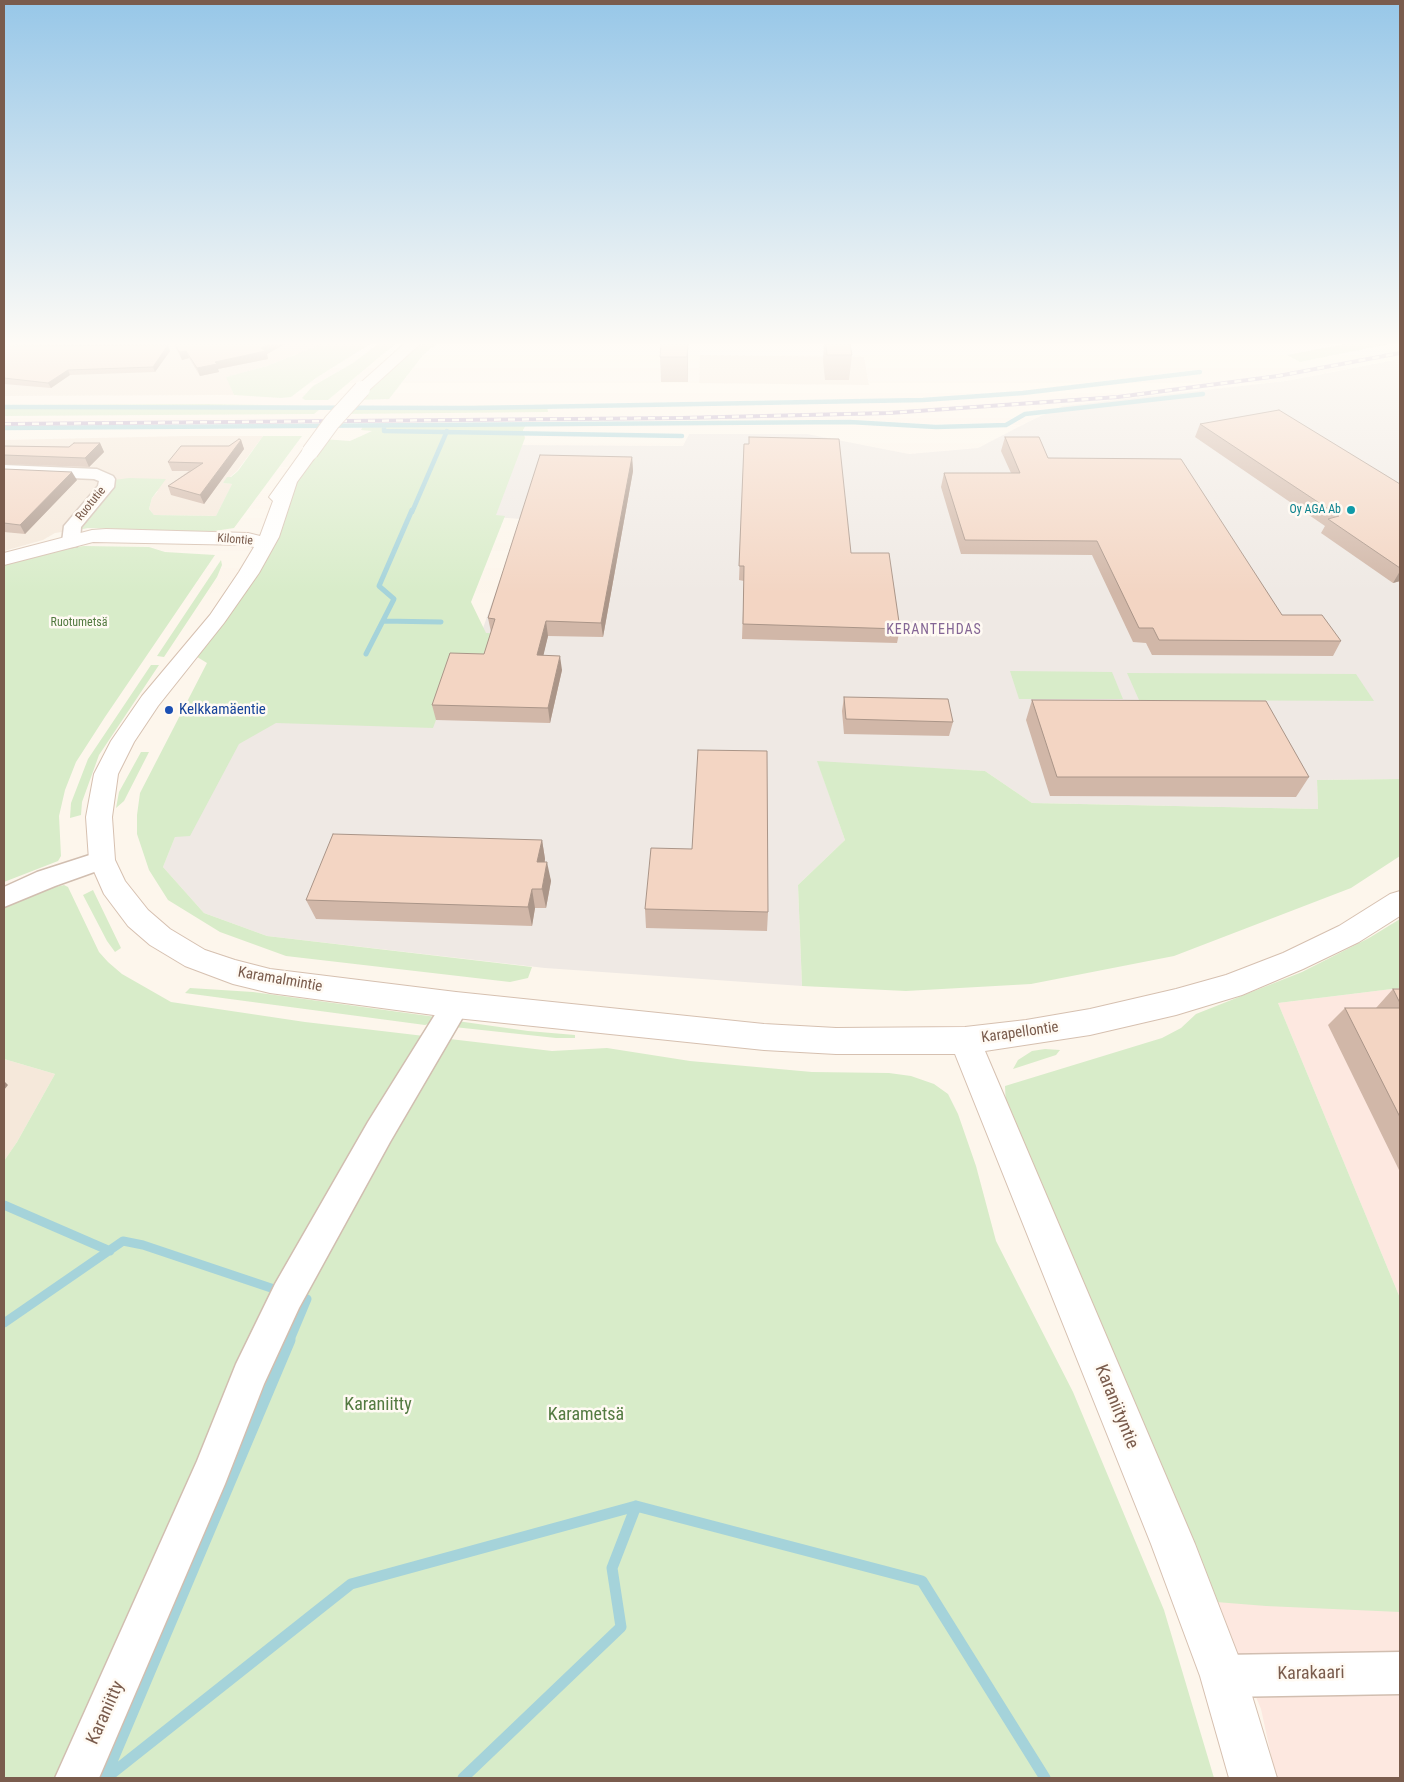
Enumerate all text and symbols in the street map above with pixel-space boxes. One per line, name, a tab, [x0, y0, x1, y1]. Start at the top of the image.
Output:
street label: Ruotutie	[73, 484, 109, 524]
place label: Oy AGA Ab	[1290, 503, 1341, 517]
marker: Oy AGA Ab	[1345, 504, 1357, 516]
street label: Kilontie	[217, 531, 253, 549]
park label: Ruotumetsä	[51, 616, 107, 630]
district label: KERANTEHDAS	[885, 622, 983, 638]
place label: Kelkkamäentie	[179, 701, 266, 719]
marker: Kelkkamäentie	[163, 704, 175, 716]
street label: Karamalmintie	[236, 964, 324, 996]
street label: Karapellontie	[980, 1019, 1060, 1047]
street label: Karaniityntie	[1089, 1362, 1143, 1452]
park label: Karaniitty	[344, 1394, 412, 1416]
park label: Karametsä	[548, 1404, 624, 1426]
street label: Karakaari	[1277, 1663, 1345, 1685]
street label: Karaniitty	[82, 1678, 130, 1748]

